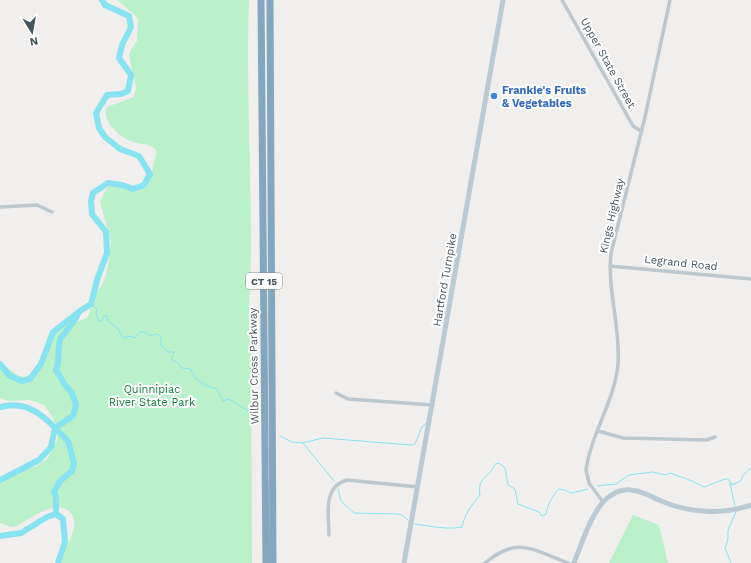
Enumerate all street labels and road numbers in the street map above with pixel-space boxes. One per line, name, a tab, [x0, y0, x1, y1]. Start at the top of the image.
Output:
street label: Upper State Street	[578, 16, 638, 111]
street label: Kings Highway	[597, 177, 627, 255]
street label: Hartford Turnpike	[430, 232, 460, 328]
street label: Legrand Road	[644, 253, 718, 273]
road number: CT 15	[246, 273, 282, 289]
street label: Wilbur Cross Parkway	[246, 307, 262, 424]

